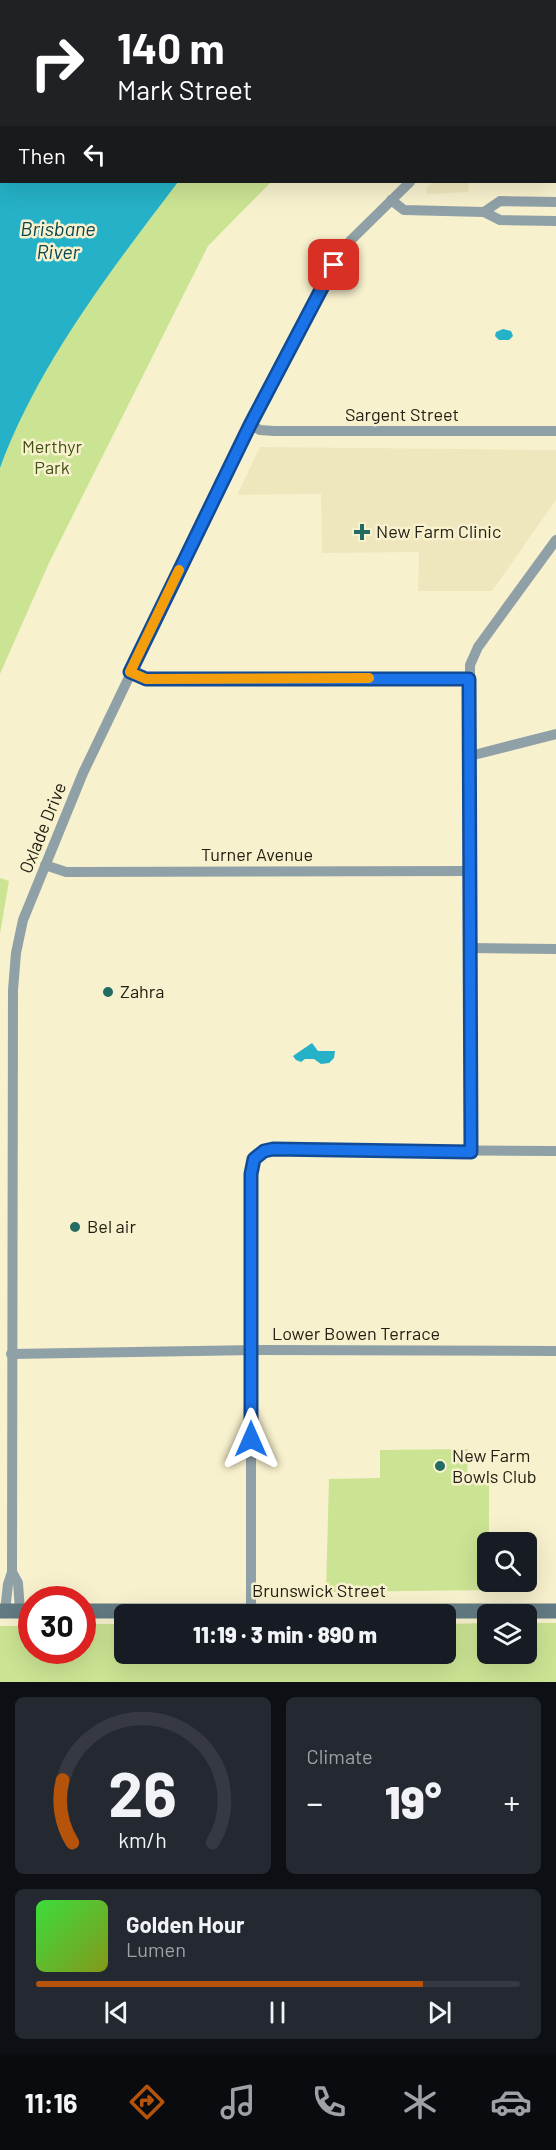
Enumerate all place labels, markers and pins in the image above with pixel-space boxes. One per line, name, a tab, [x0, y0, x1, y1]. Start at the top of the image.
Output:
pin	[308, 239, 359, 290]
place label: New Farm Clinic	[376, 520, 501, 542]
marker: New Farm Clinic	[353, 523, 371, 541]
place label: Zahra	[120, 980, 165, 1002]
marker: Zahra	[101, 985, 115, 999]
place label: Bel air	[87, 1215, 136, 1237]
marker: Bel air	[68, 1220, 82, 1234]
place label: New Farm Bowls Club	[452, 1444, 537, 1487]
marker: New Farm Bowls Club	[433, 1459, 447, 1473]

